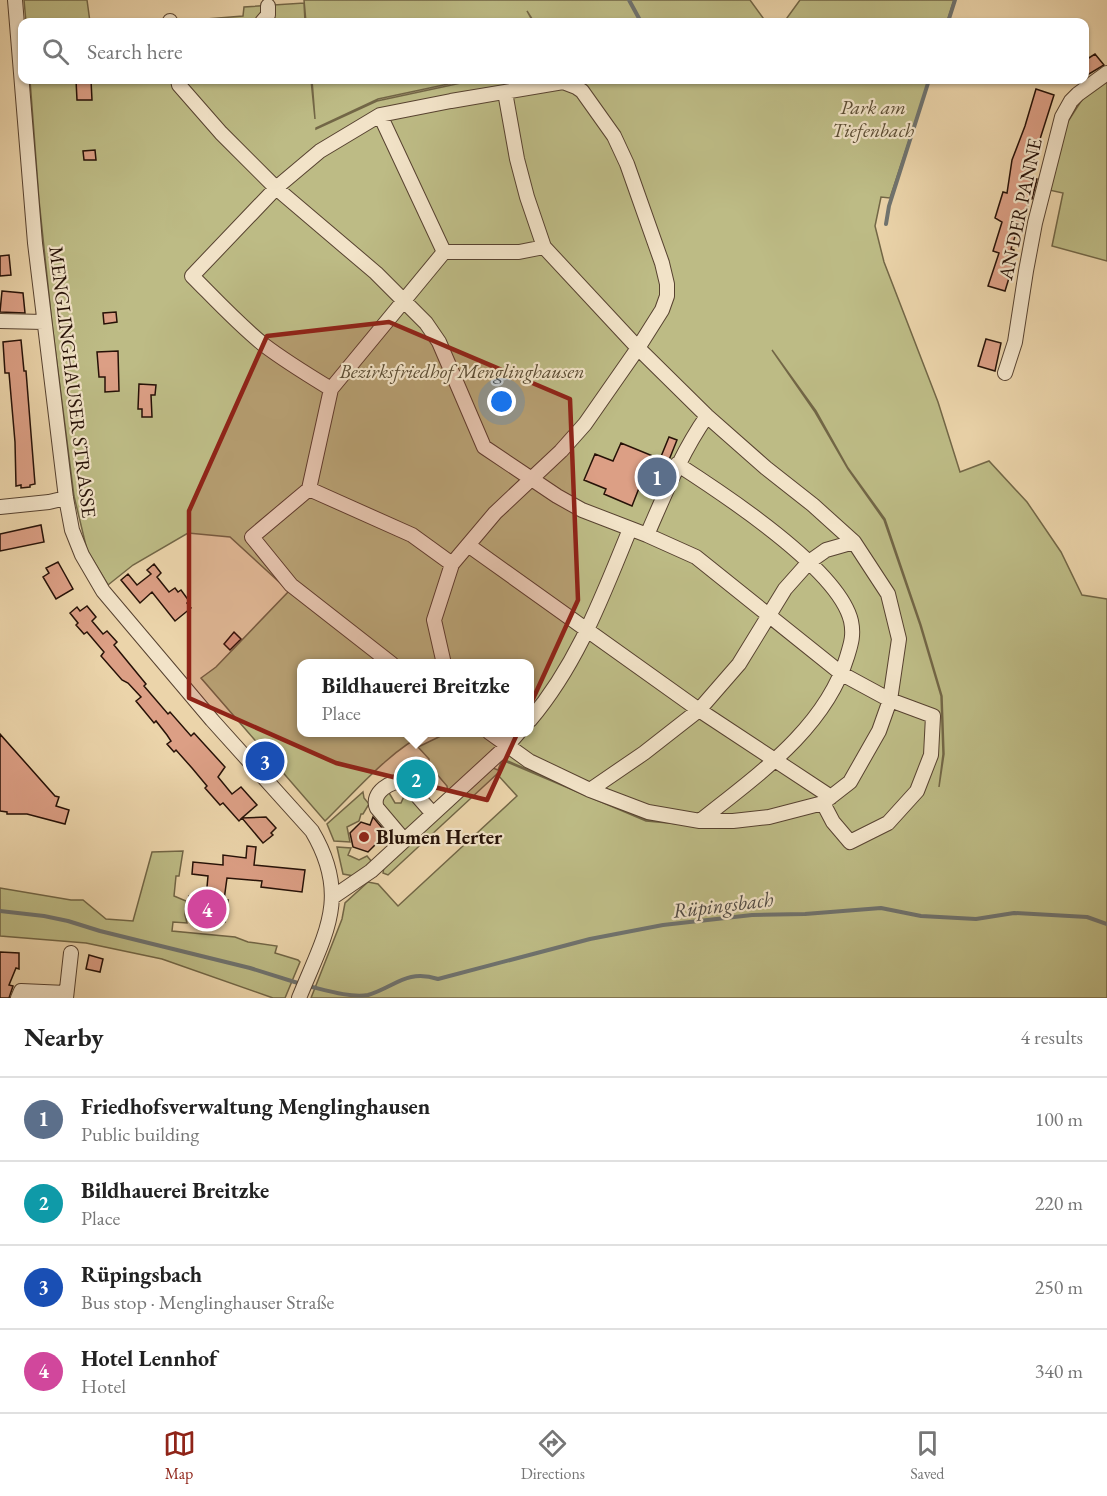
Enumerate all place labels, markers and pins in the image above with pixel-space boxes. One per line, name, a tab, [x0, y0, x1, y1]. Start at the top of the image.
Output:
pin: 1	[638, 454, 676, 500]
pin: 3	[246, 738, 284, 783]
pin: 2	[396, 756, 436, 802]
place label: Blumen Herter	[376, 824, 503, 850]
marker: Blumen Herter	[357, 830, 371, 844]
pin: 4	[188, 886, 226, 932]

